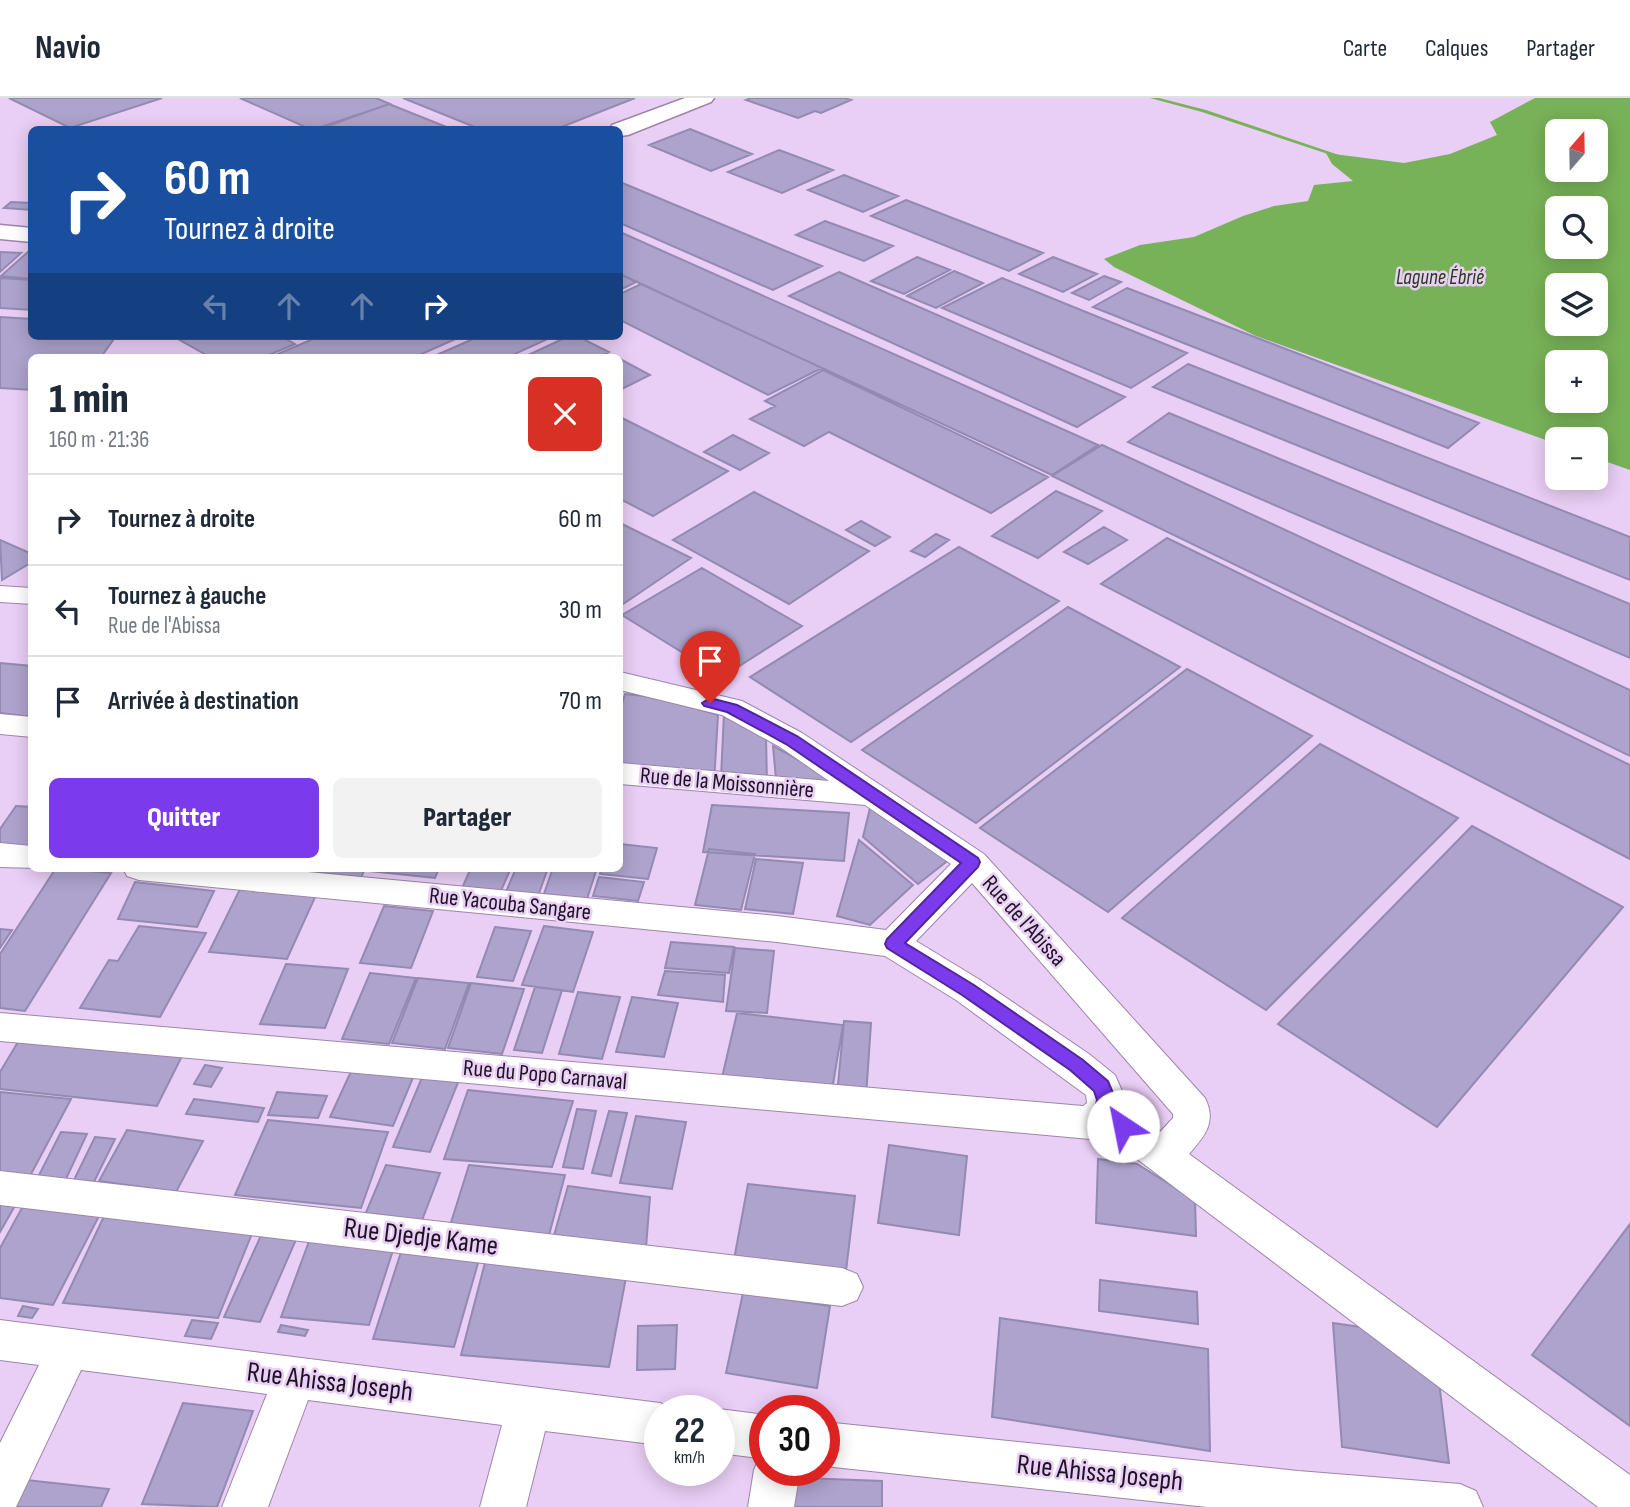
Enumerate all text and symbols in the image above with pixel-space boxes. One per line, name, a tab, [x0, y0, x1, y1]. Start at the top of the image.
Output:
text: Navio	[35, 28, 101, 68]
text: Carte	[1343, 34, 1387, 63]
text: Calques	[1425, 34, 1488, 63]
text: Partager	[1526, 34, 1595, 63]
north arrow	[1545, 119, 1608, 182]
map controls	[1545, 119, 1608, 490]
text: 60 m	[164, 150, 251, 209]
icon: right	[49, 154, 140, 245]
button: search	[1545, 196, 1608, 259]
text: Tournez à droite	[164, 210, 335, 249]
water label: Lagune Ébrié	[1396, 265, 1484, 290]
button: layers	[1545, 273, 1608, 336]
icon: left	[197, 287, 235, 325]
icon: ahead	[270, 287, 308, 325]
icon: ahead	[343, 287, 381, 325]
icon: right	[416, 287, 454, 325]
button: +	[1545, 350, 1608, 413]
text: 1 min	[49, 374, 129, 425]
button: close	[528, 377, 602, 451]
text: 160 m · 21:36	[49, 426, 149, 454]
button: −	[1545, 427, 1608, 490]
icon: right	[49, 501, 87, 539]
text: Tournez à droite	[108, 504, 255, 535]
text: 60 m	[558, 504, 602, 535]
text: Tournez à gauche	[108, 581, 266, 612]
icon: left	[49, 592, 87, 630]
text: 30 m	[559, 595, 602, 626]
text: Rue de l'Abissa	[108, 612, 221, 640]
pin	[680, 631, 740, 703]
icon: arrive	[691, 642, 729, 680]
icon: arrive	[49, 683, 87, 721]
text: Arrivée à destination	[108, 686, 299, 717]
text: 70 m	[559, 686, 602, 717]
street label: Rue de la Moissonnière	[639, 761, 815, 805]
button: Quitter	[49, 778, 319, 858]
button: Partager	[333, 778, 602, 858]
street label: Rue de l'Abissa	[976, 870, 1072, 972]
street label: Rue Yacouba Sangare	[428, 882, 592, 926]
street label: Rue du Popo Carnaval	[462, 1054, 628, 1096]
position arrow	[1086, 1089, 1160, 1163]
street label: Rue Djedje Kame	[342, 1211, 500, 1263]
street label: Rue Ahissa Joseph	[245, 1355, 415, 1409]
speed limit sign: 30	[749, 1395, 840, 1486]
text: 22	[674, 1410, 705, 1453]
text: km/h	[674, 1447, 705, 1468]
street label: Rue Ahissa Joseph	[1015, 1448, 1185, 1498]

